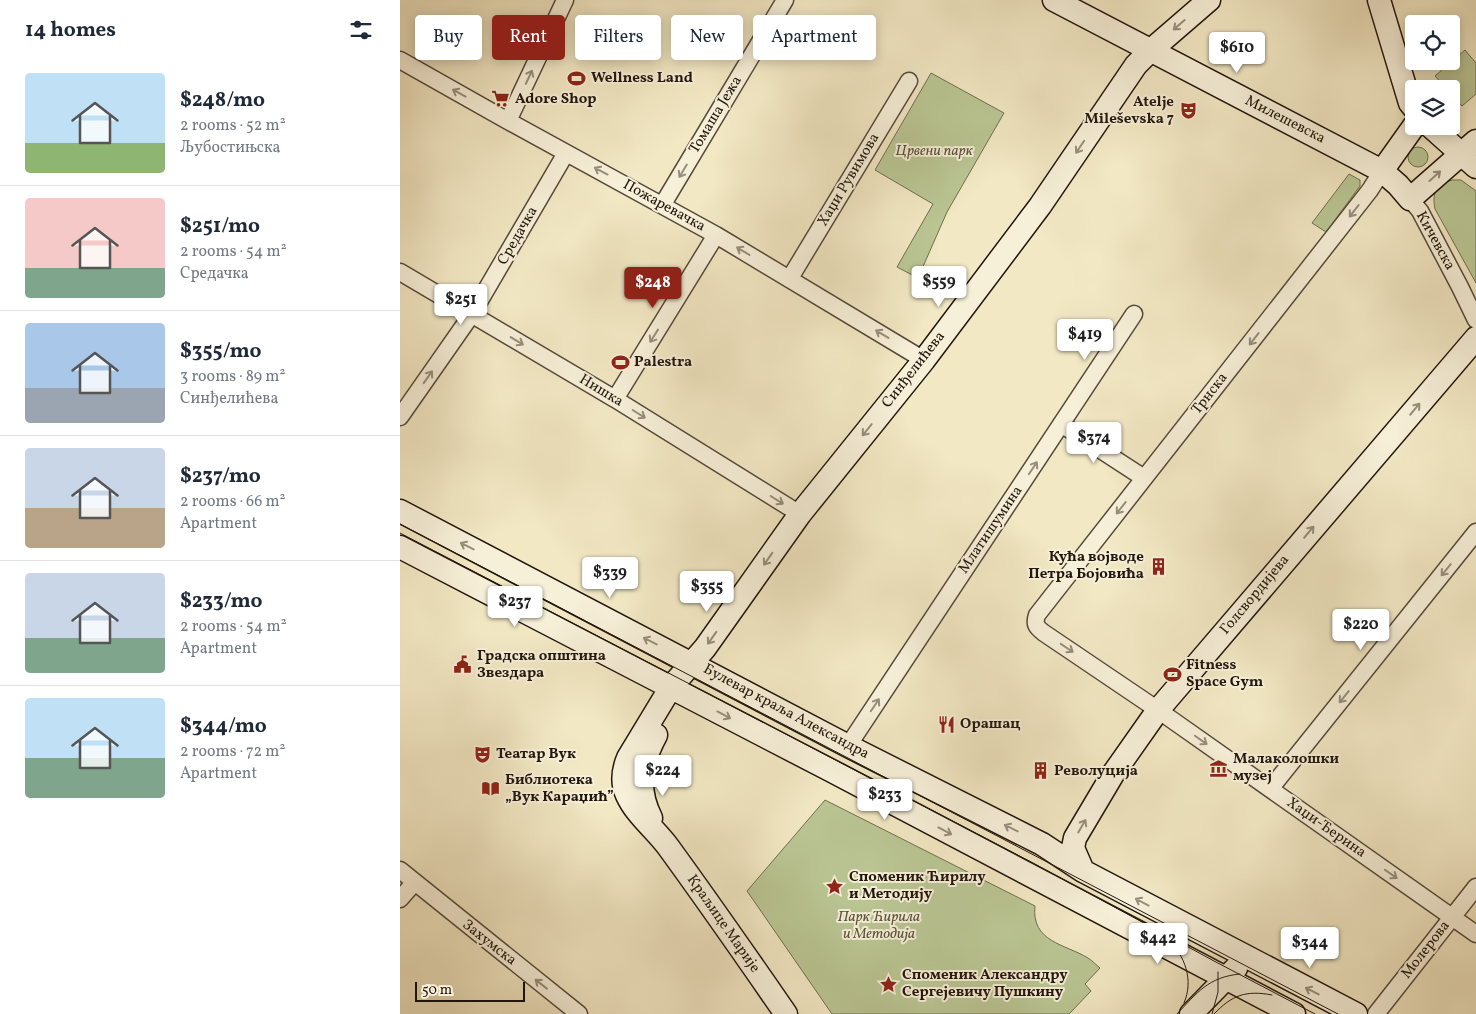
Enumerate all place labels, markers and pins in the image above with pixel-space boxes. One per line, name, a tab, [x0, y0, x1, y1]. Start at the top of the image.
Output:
pin: $610	[1207, 32, 1267, 74]
sports icon: Wellness Land	[567, 68, 587, 88]
place label: Wellness Land	[591, 68, 693, 89]
supermarket icon: Adore Shop	[491, 89, 511, 109]
place label: Adore Shop	[515, 89, 597, 110]
place label: Atelje Mileševska 7	[1084, 92, 1174, 130]
theatre icon: Atelje Mileševska 7	[1178, 101, 1198, 121]
pin: $248	[623, 266, 683, 309]
pin: $559	[909, 266, 969, 308]
pin: $251	[431, 284, 491, 326]
pin: $419	[1055, 318, 1115, 361]
sports icon: Palestra	[610, 352, 630, 372]
place label: Palestra	[634, 352, 692, 373]
pin: $374	[1064, 422, 1124, 464]
place label: Кућа војводе Петра Бојовића	[1028, 547, 1144, 585]
pin: $339	[580, 556, 640, 599]
building icon: Кућа војводе Петра Бојовића	[1148, 556, 1168, 576]
pin: $355	[677, 570, 737, 613]
pin: $237	[485, 586, 545, 628]
pin: $220	[1331, 608, 1391, 651]
place label: Градска општина Звездара	[477, 646, 606, 684]
public building icon: Градска општина Звездара	[453, 655, 473, 675]
place label: Fitness Space Gym	[1186, 655, 1264, 693]
sports icon: Fitness Space Gym	[1162, 664, 1182, 684]
restaurant icon: Орашац	[936, 714, 956, 734]
place label: Орашац	[960, 714, 1021, 735]
theatre icon: Театар Вук	[472, 744, 492, 764]
place label: Театар Вук	[496, 744, 576, 765]
place label: Малаколошки музеј	[1233, 749, 1340, 787]
pin: $224	[633, 754, 693, 797]
museum icon: Малаколошки музеј	[1209, 758, 1229, 778]
building icon: Револуција	[1030, 761, 1050, 781]
place label: Револуција	[1054, 761, 1138, 782]
place label: Библиотека „Вук Караџић”	[505, 770, 614, 808]
pin: $233	[855, 778, 915, 821]
library icon: Библиотека „Вук Караџић”	[481, 779, 501, 799]
place label: Споменик Ћирилу и Методију	[849, 867, 986, 905]
place icon: Споменик Ћирилу и Методију	[825, 876, 845, 896]
pin: $442	[1128, 922, 1188, 965]
pin: $344	[1280, 926, 1340, 969]
place label: Споменик Александру Сергејевичу Пушкину	[902, 965, 1068, 1003]
place icon: Споменик Александру Сергејевичу Пушкину	[878, 974, 898, 994]

